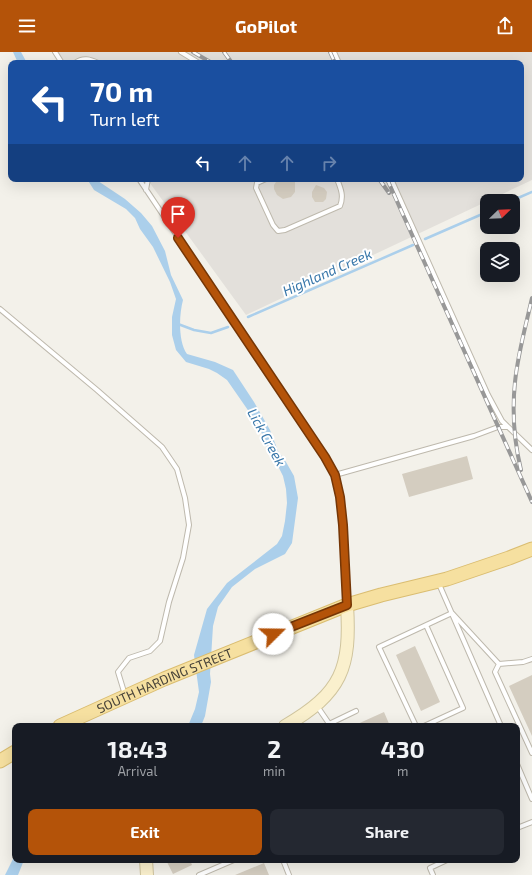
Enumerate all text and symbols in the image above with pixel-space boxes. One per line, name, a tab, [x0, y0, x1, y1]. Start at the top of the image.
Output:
icon: menu	[16, 15, 38, 37]
text: GoPilot	[235, 15, 297, 37]
icon: share	[494, 15, 516, 37]
text: 70 m	[90, 74, 153, 108]
icon: left	[24, 76, 76, 128]
text: Turn left	[90, 108, 160, 130]
icon: left	[192, 152, 214, 174]
icon: ahead	[234, 152, 256, 174]
icon: ahead	[276, 152, 298, 174]
icon: right	[318, 152, 340, 174]
north arrow	[480, 194, 520, 234]
map controls	[480, 194, 520, 282]
pin	[161, 197, 195, 238]
icon: arrive	[167, 203, 189, 225]
button: layers	[480, 242, 520, 282]
water label: Highland Creek	[280, 245, 374, 299]
water label: Lick Creek	[244, 405, 290, 469]
position arrow	[252, 613, 294, 655]
street label: SOUTH HARDING STREET	[94, 644, 235, 716]
text: 18:43	[107, 734, 168, 763]
text: 2	[267, 734, 281, 763]
text: 430	[381, 734, 425, 763]
text: Arrival	[118, 763, 157, 779]
text: min	[263, 763, 285, 779]
text: m	[397, 763, 408, 779]
button: Exit	[28, 809, 262, 855]
button: Share	[270, 809, 504, 855]

